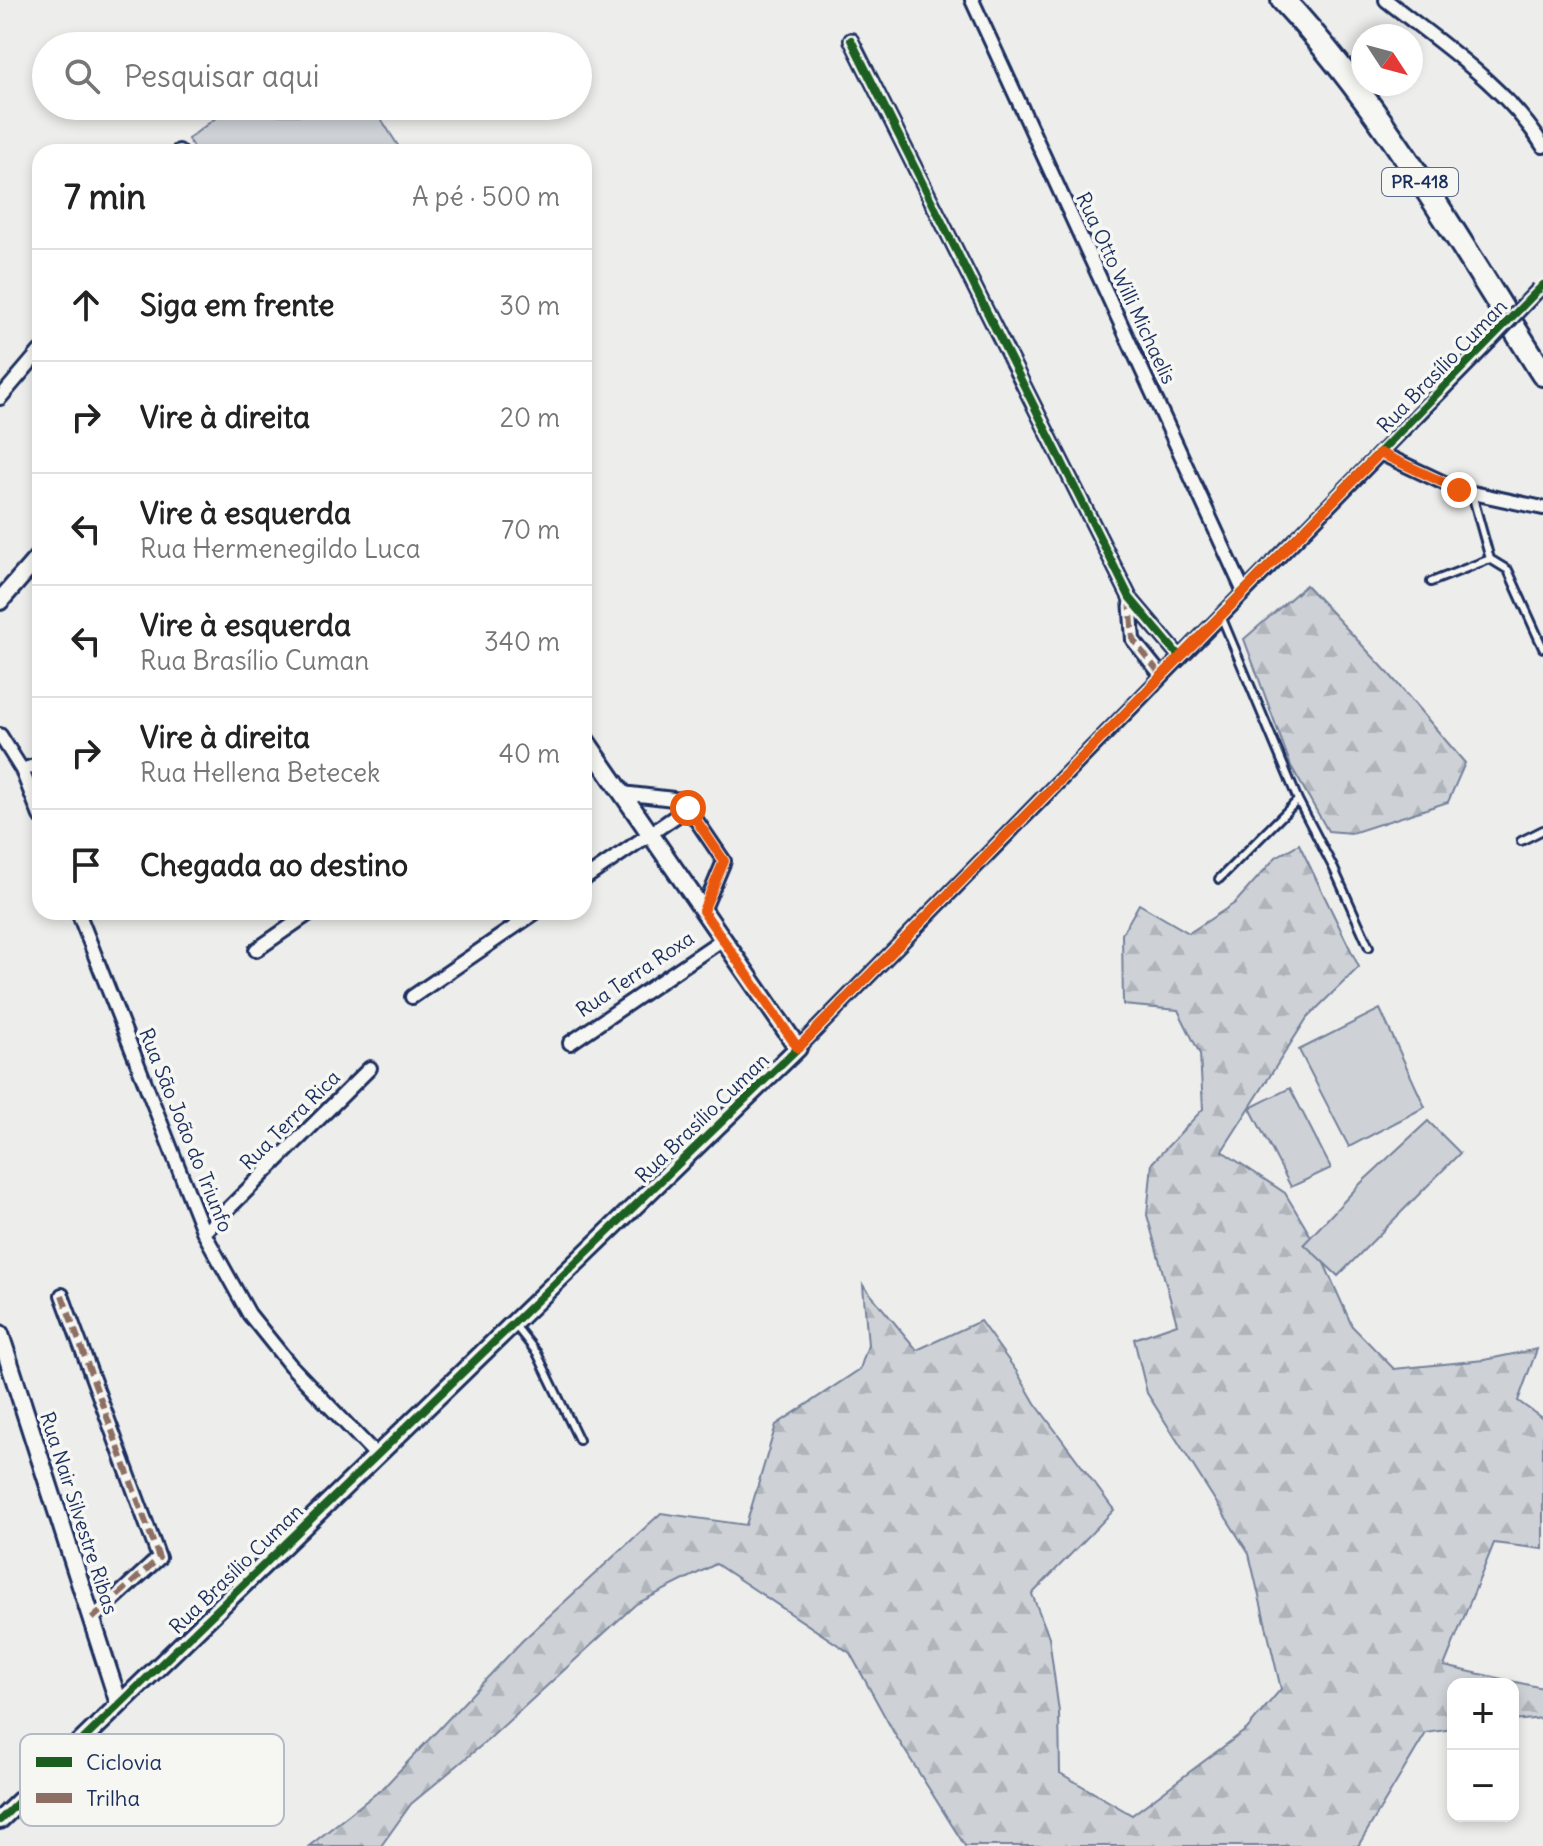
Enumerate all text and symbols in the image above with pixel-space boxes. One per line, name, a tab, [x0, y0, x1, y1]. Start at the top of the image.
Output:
north arrow	[1351, 24, 1423, 96]
search box	[32, 32, 592, 120]
icon: search	[60, 54, 104, 98]
text: Pesquisar aqui	[124, 57, 320, 95]
road number: PR-418	[1382, 168, 1458, 196]
text: 7 min	[64, 175, 146, 218]
text: A pé · 500 m	[412, 180, 560, 213]
street label: Rua Otto Willi Michaelis	[1071, 188, 1182, 388]
icon: ahead	[64, 283, 108, 327]
text: Siga em frente	[140, 286, 334, 324]
text: 30 m	[499, 289, 560, 322]
street label: Rua Brasílio Cuman	[1371, 293, 1512, 438]
icon: right	[64, 395, 108, 439]
text: Vire à direita	[140, 398, 310, 436]
text: 20 m	[500, 401, 560, 434]
route end	[1441, 472, 1477, 508]
text: Vire à esquerda	[140, 494, 351, 532]
icon: left	[64, 507, 108, 551]
text: 70 m	[501, 513, 560, 546]
text: Rua Hermenegildo Luca	[140, 532, 421, 565]
text: Vire à esquerda	[140, 606, 351, 644]
icon: left	[64, 619, 108, 663]
text: 340 m	[484, 625, 560, 658]
text: Rua Brasílio Cuman	[140, 644, 369, 677]
text: Vire à direita	[140, 718, 310, 756]
icon: right	[64, 731, 108, 775]
text: 40 m	[499, 737, 560, 770]
text: Rua Hellena Betecek	[140, 756, 380, 789]
route start	[670, 790, 706, 826]
icon: arrive	[64, 843, 108, 887]
text: Chegada ao destino	[140, 846, 408, 884]
street label: Rua Terra Roxa	[571, 925, 698, 1022]
street label: Rua São João do Triunfo	[134, 1024, 239, 1235]
street label: Rua Brasílio Cuman	[629, 1047, 774, 1188]
street label: Rua Terra Rica	[234, 1064, 345, 1175]
street label: Rua Nair Silvestre Ribas	[35, 1409, 124, 1617]
street label: Rua Brasílio Cuman	[163, 1498, 308, 1639]
map controls	[1447, 1678, 1519, 1822]
button: +	[1447, 1678, 1519, 1750]
legend	[20, 1734, 284, 1826]
text: Ciclovia	[86, 1748, 162, 1776]
button: −	[1447, 1750, 1519, 1822]
text: Trilha	[86, 1784, 140, 1812]

